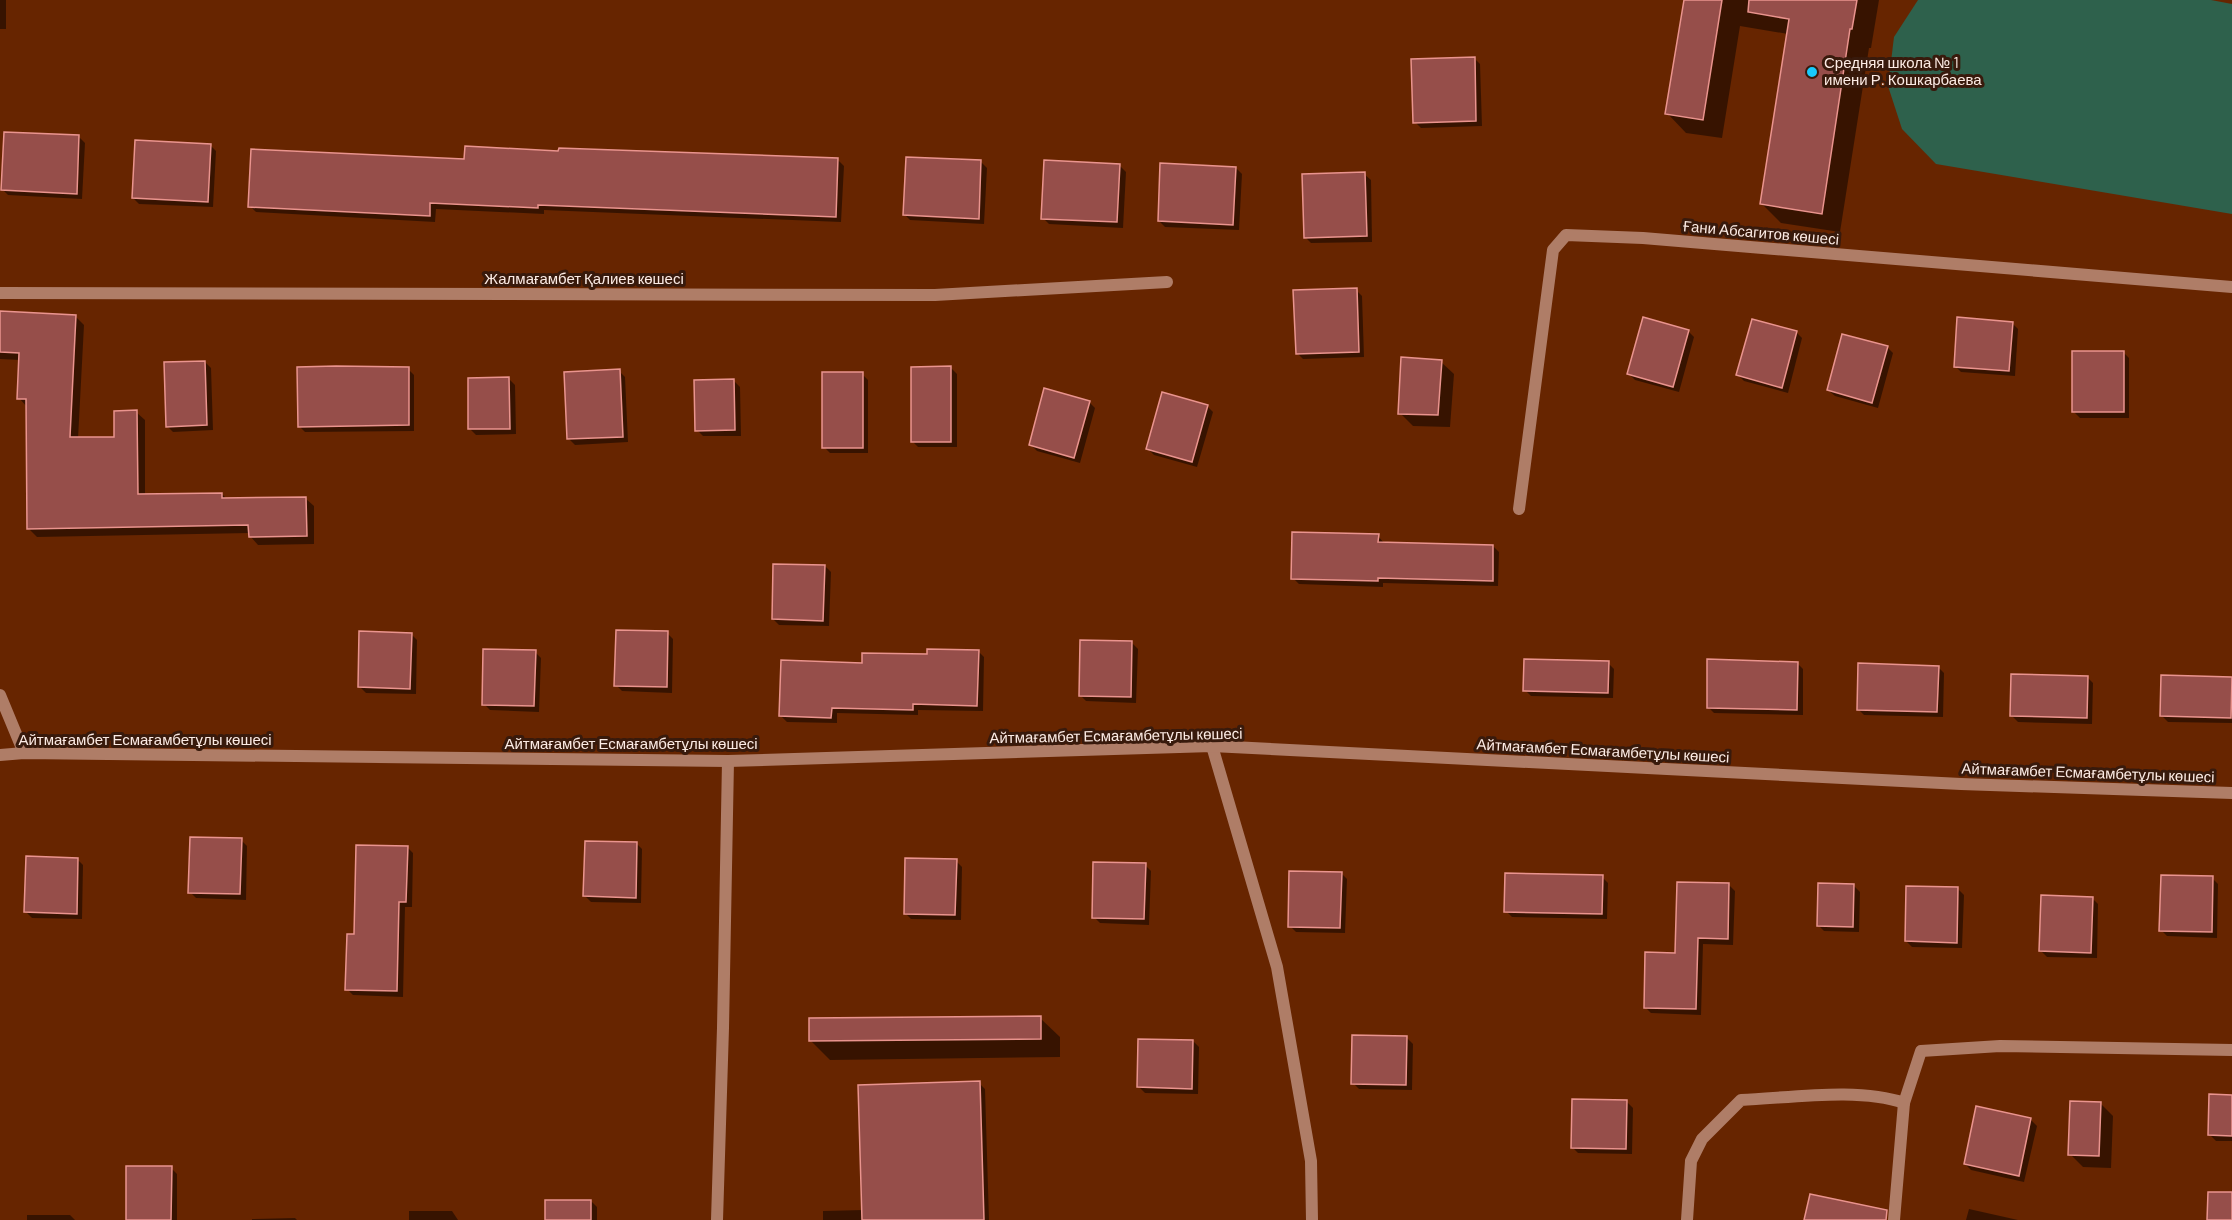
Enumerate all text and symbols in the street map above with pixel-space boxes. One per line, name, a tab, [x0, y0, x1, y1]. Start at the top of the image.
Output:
place label: Средняя школа № 1 имени Р. Кошкарбаева	[1824, 53, 1982, 88]
marker: Средняя школа № 1 имени Р. Кошкарбаева	[1805, 65, 1819, 79]
street label: Ғани Абсагитов көшесі	[1682, 216, 1840, 248]
street label: Жалмағамбет Қалиев көшесі	[484, 269, 684, 287]
street label: Айтмағамбет Есмағамбетұлы көшесі	[989, 724, 1243, 746]
street label: Айтмағамбет Есмағамбетұлы көшесі	[18, 730, 272, 748]
street label: Айтмағамбет Есмағамбетұлы көшесі	[504, 734, 758, 752]
street label: Айтмағамбет Есмағамбетұлы көшесі	[1476, 734, 1730, 766]
street label: Айтмағамбет Есмағамбетұлы көшесі	[1961, 759, 2215, 785]

